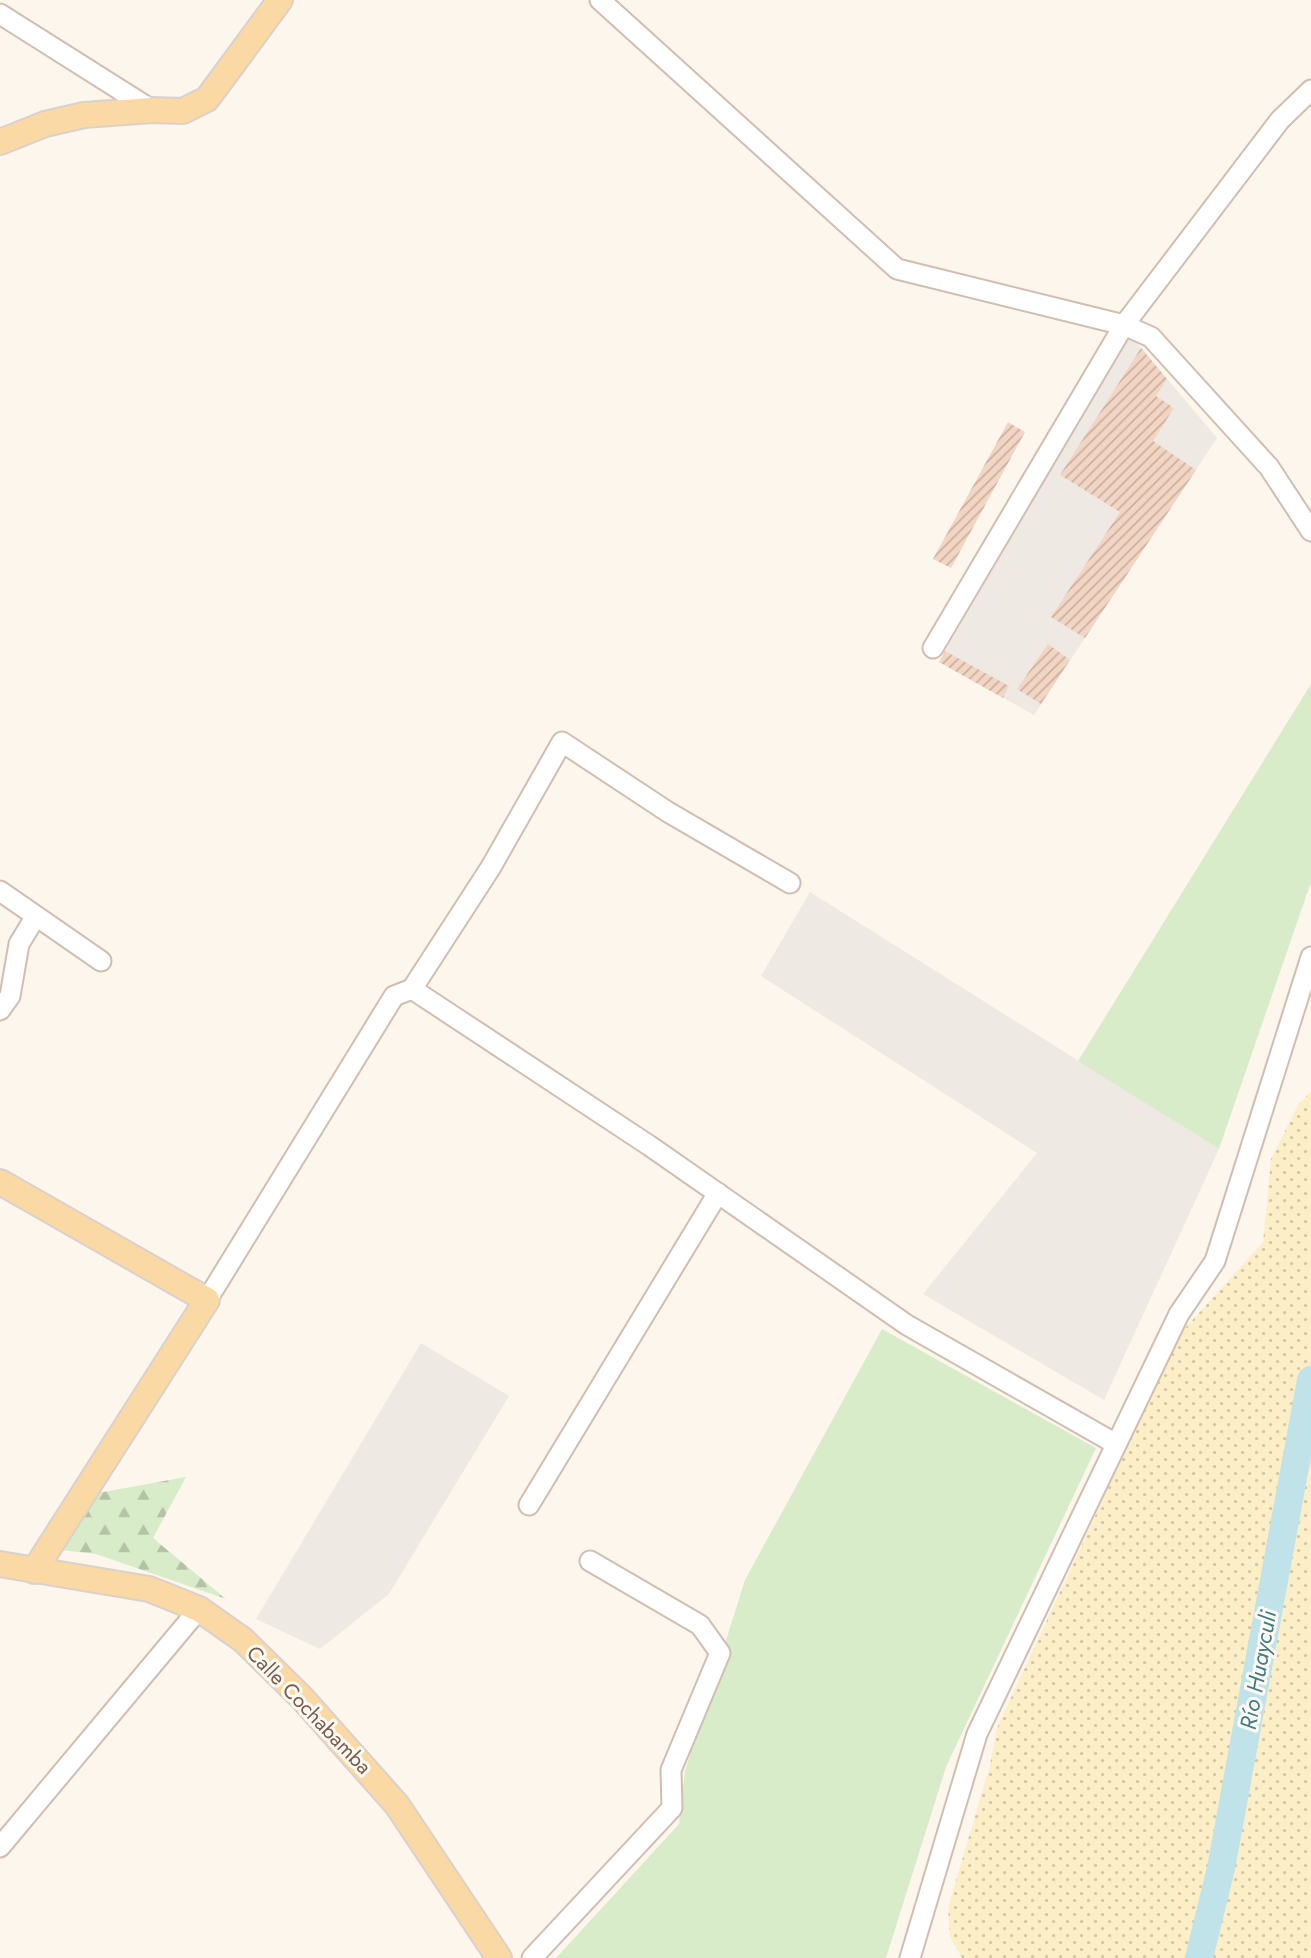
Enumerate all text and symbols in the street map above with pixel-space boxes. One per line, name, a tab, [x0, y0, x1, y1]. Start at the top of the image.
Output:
water label: Río Huayculi	[1231, 1607, 1285, 1732]
street label: Calle Cochabamba	[240, 1639, 378, 1781]

